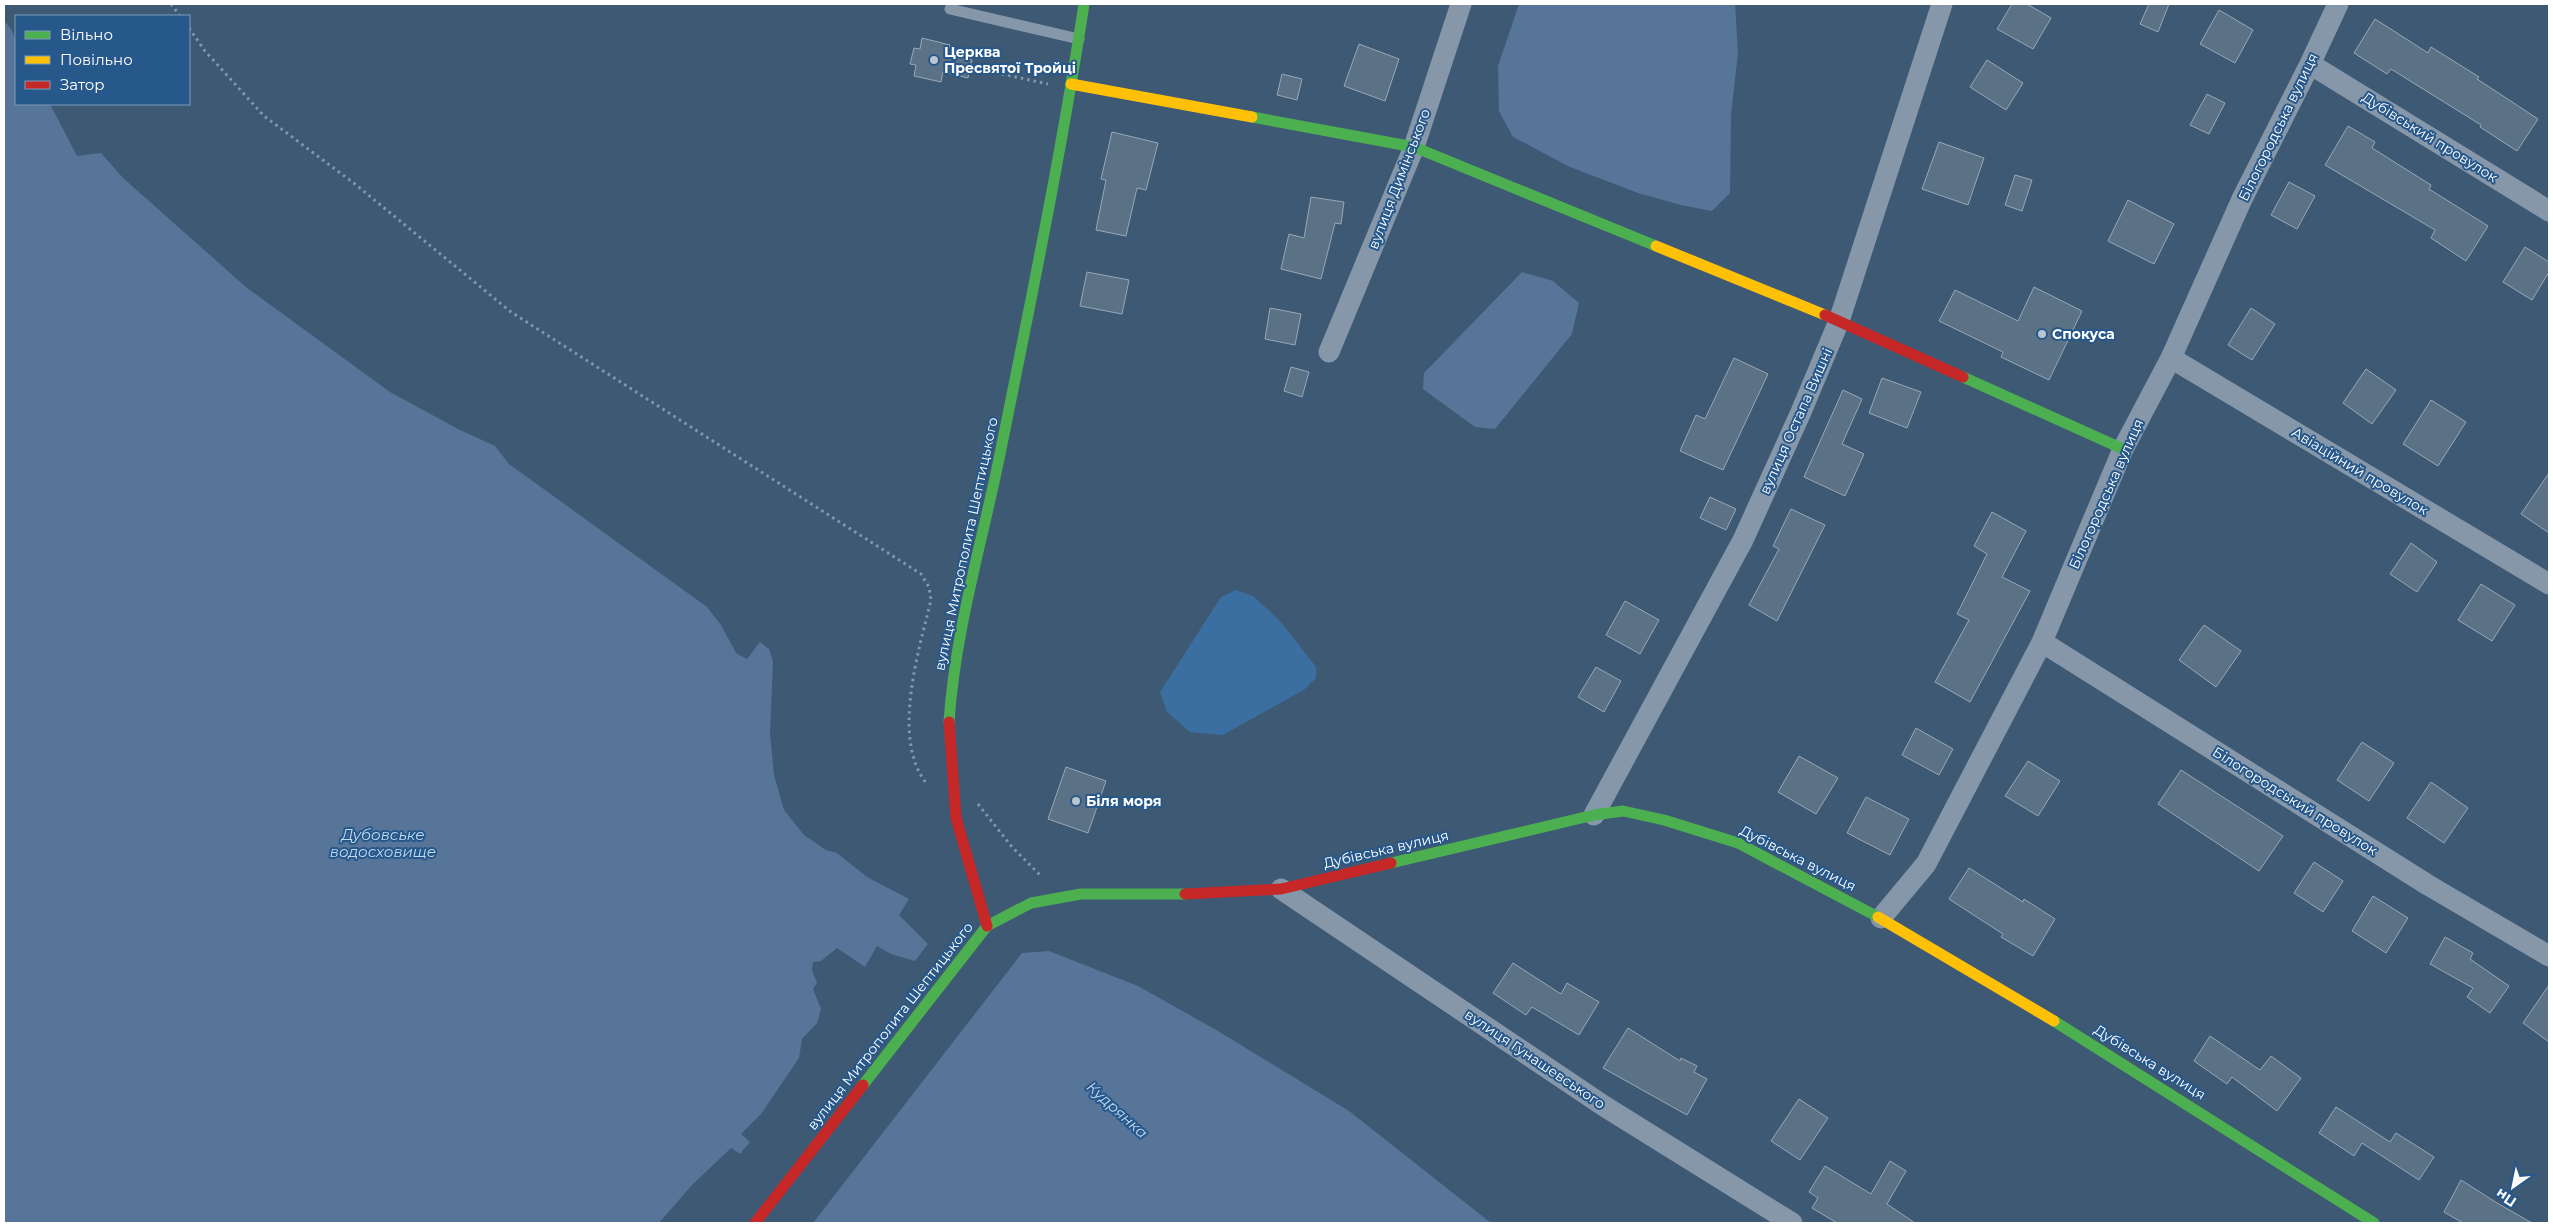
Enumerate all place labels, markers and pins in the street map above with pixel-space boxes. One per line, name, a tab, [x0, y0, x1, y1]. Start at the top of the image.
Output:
place label: Церква Пресвятої Тройці	[944, 43, 1076, 77]
marker: Церква Пресвятої Тройці	[928, 54, 940, 66]
place label: Спокуса	[2052, 325, 2115, 343]
marker: Спокуса	[2036, 328, 2048, 340]
place label: Біля моря	[1086, 792, 1162, 810]
marker: Біля моря	[1070, 795, 1082, 807]

